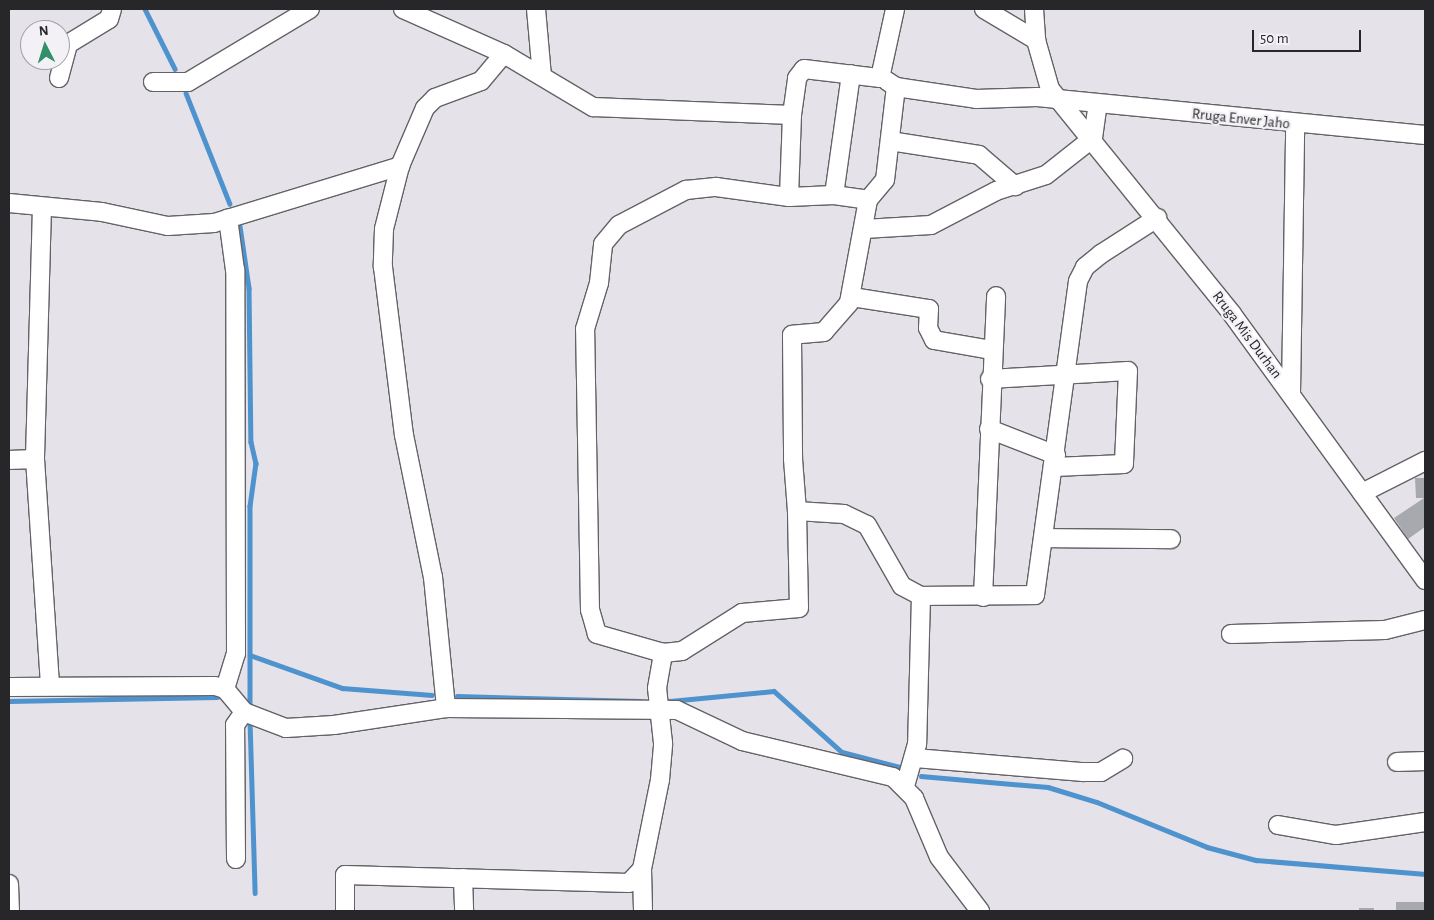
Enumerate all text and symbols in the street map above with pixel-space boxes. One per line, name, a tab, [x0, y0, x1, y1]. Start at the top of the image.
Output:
north arrow	[20, 20, 70, 70]
scale bar	[1254, 20, 1363, 52]
text: N	[38, 24, 49, 38]
text: 50 m	[1260, 31, 1289, 46]
street label: Rruga Enver Jaho	[1191, 105, 1291, 133]
street label: Rruga Mis Durhan	[1208, 288, 1286, 382]

